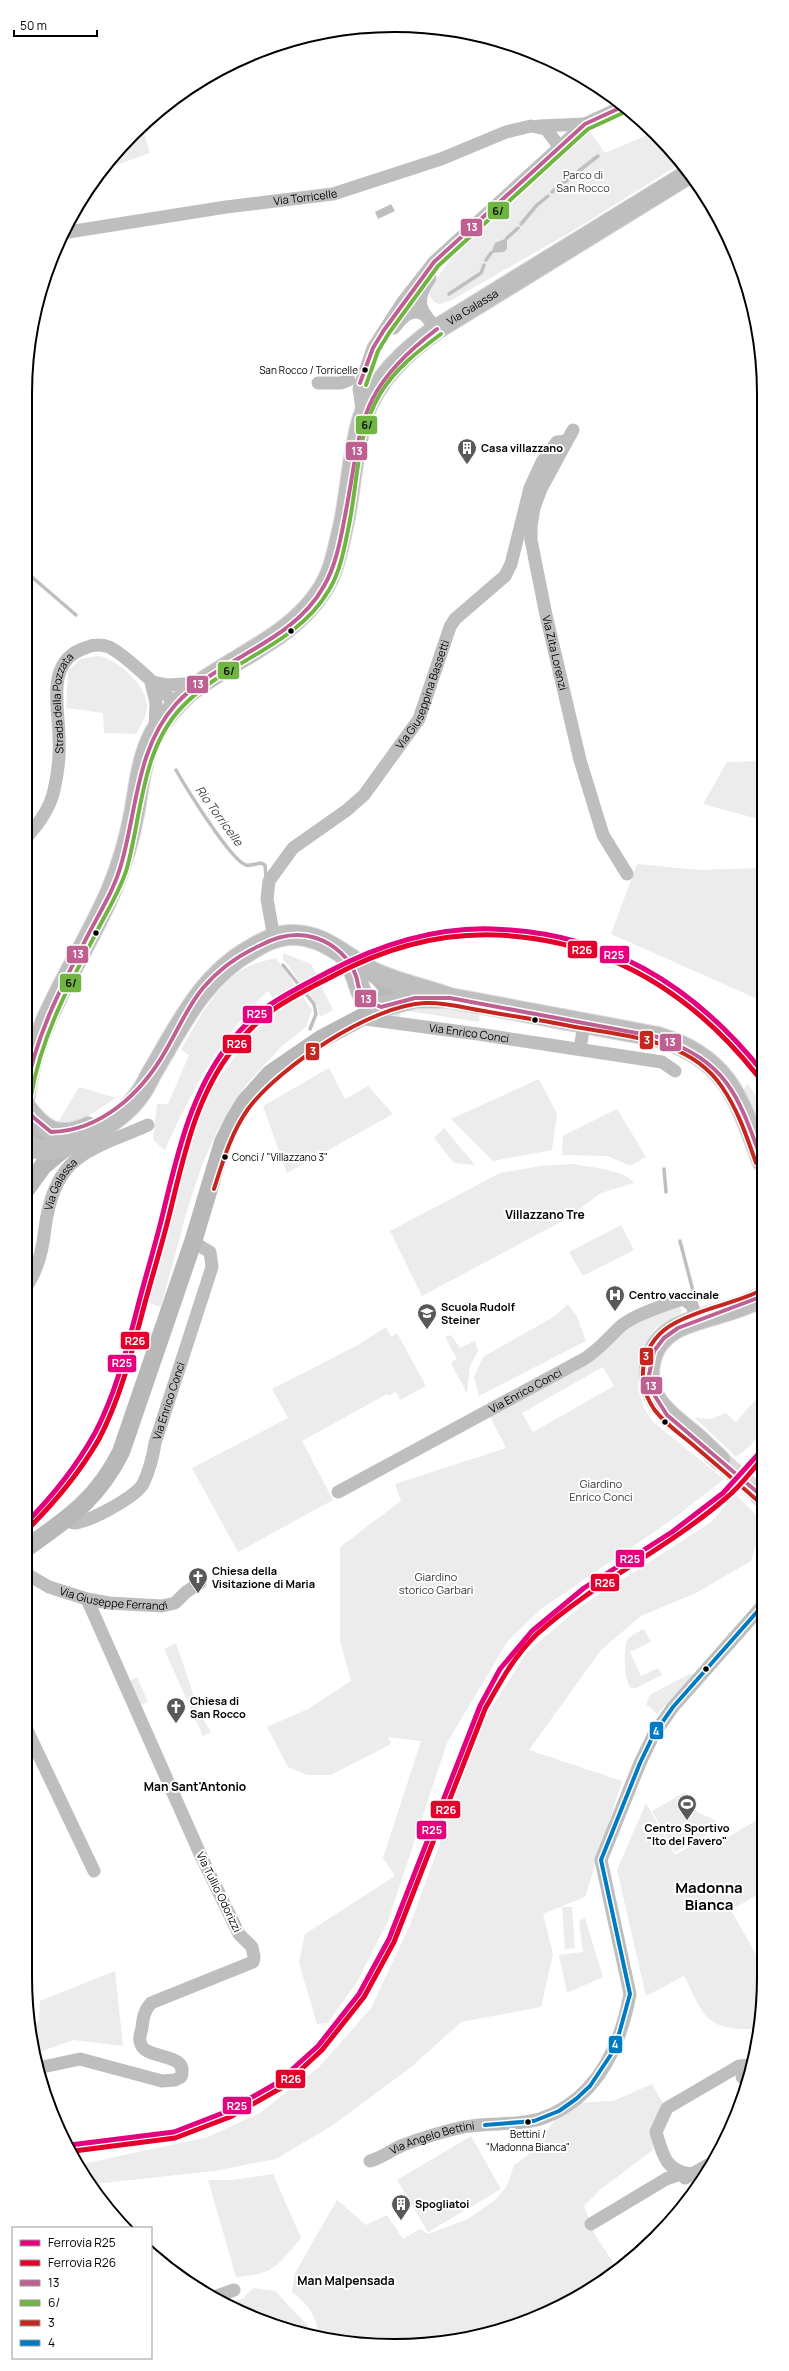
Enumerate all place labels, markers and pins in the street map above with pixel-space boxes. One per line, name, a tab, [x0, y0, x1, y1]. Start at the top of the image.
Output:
place label: San Rocco / Torricelle	[259, 363, 358, 377]
marker: San Rocco / Torricelle	[360, 365, 370, 375]
building icon: Casa villazzano	[456, 437, 478, 465]
place label: Casa villazzano	[481, 440, 563, 455]
unlabelled marker	[286, 626, 296, 636]
unlabelled marker	[91, 928, 101, 938]
unlabelled marker	[530, 1015, 540, 1025]
place label: Conci / "Villazzano 3"	[232, 1150, 328, 1164]
marker: Conci / "Villazzano 3"	[220, 1152, 230, 1162]
hospital icon: Centro vaccinale	[604, 1284, 626, 1312]
place label: Centro vaccinale	[629, 1287, 719, 1302]
place label: Scuola Rudolf Steiner	[441, 1299, 516, 1327]
school or university icon: Scuola Rudolf Steiner	[416, 1302, 438, 1330]
unlabelled marker	[660, 1417, 670, 1427]
place label: Chiesa della Visitazione di Maria	[212, 1563, 315, 1591]
church icon: Chiesa della Visitazione di Maria	[187, 1566, 209, 1594]
unlabelled marker	[701, 1664, 711, 1674]
place label: Chiesa di San Rocco	[190, 1693, 246, 1721]
church icon: Chiesa di San Rocco	[165, 1696, 187, 1724]
sports icon: Centro Sportivo "Ito del Favero"	[676, 1793, 698, 1821]
place label: Centro Sportivo "Ito del Favero"	[644, 1820, 730, 1848]
marker: Bettini / "Madonna Bianca"	[523, 2117, 533, 2127]
place label: Bettini / "Madonna Bianca"	[486, 2127, 570, 2154]
building icon: Spogliatoi	[390, 2193, 412, 2221]
place label: Spogliatoi	[415, 2196, 469, 2211]

